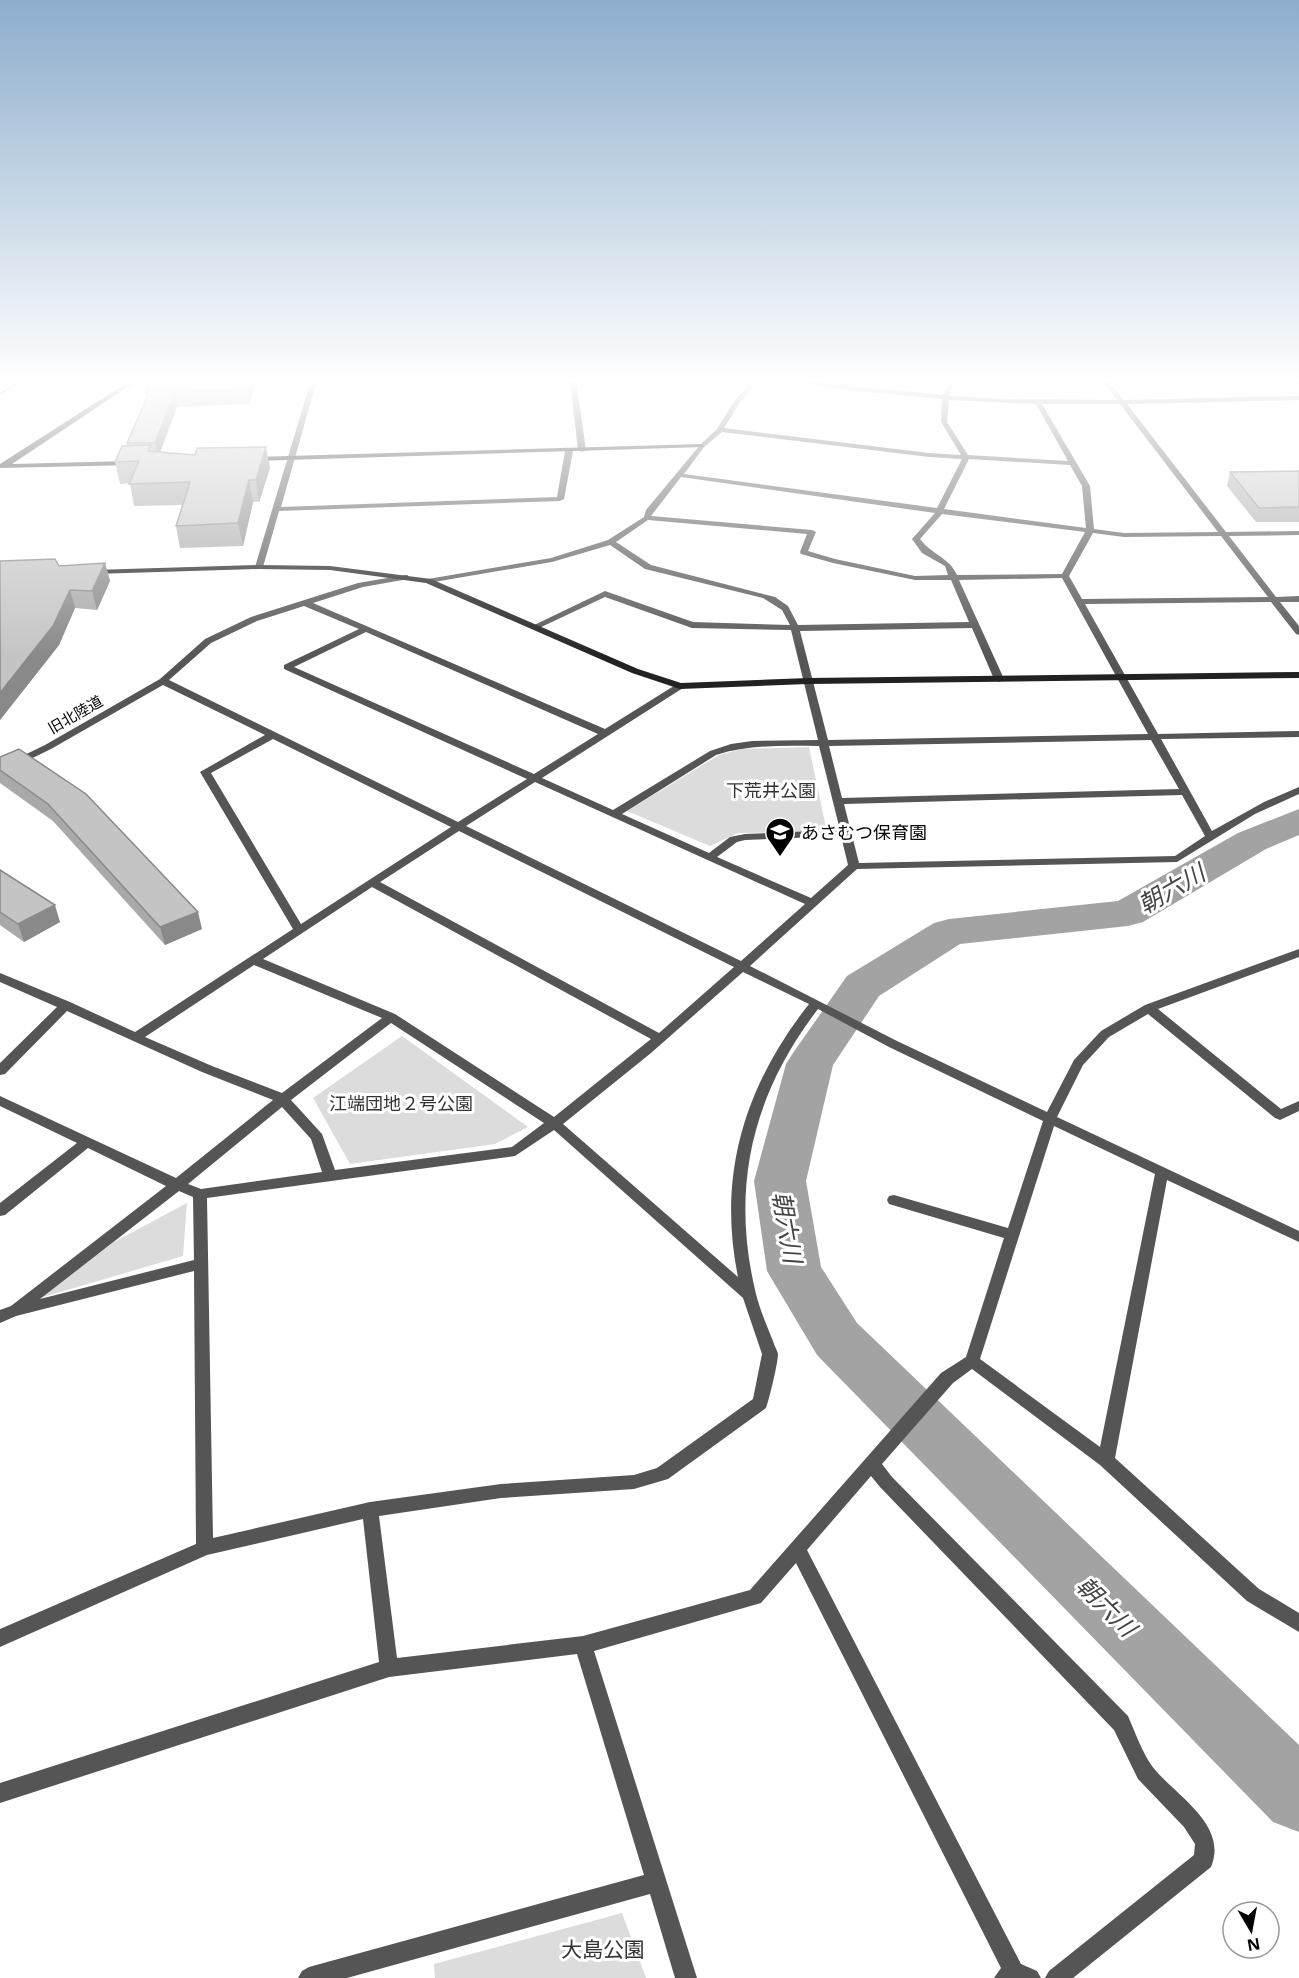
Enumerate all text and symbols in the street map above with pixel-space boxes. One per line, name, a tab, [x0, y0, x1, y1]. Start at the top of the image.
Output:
street label: 旧北陸道	[44, 690, 106, 738]
park label: 下荒井公園	[726, 778, 816, 802]
school or university icon: あさむつ保育園	[764, 816, 796, 858]
place label: あさむつ保育園	[801, 820, 927, 844]
water label: 朝六川	[1132, 854, 1213, 920]
park label: 江端団地２号公園	[329, 1091, 473, 1115]
water label: 朝六川	[765, 1189, 811, 1268]
water label: 朝六川	[1070, 1569, 1146, 1645]
north arrow	[1221, 1900, 1281, 1960]
text: N	[1245, 1933, 1262, 1957]
park label: 大島公園	[561, 1935, 645, 1963]

